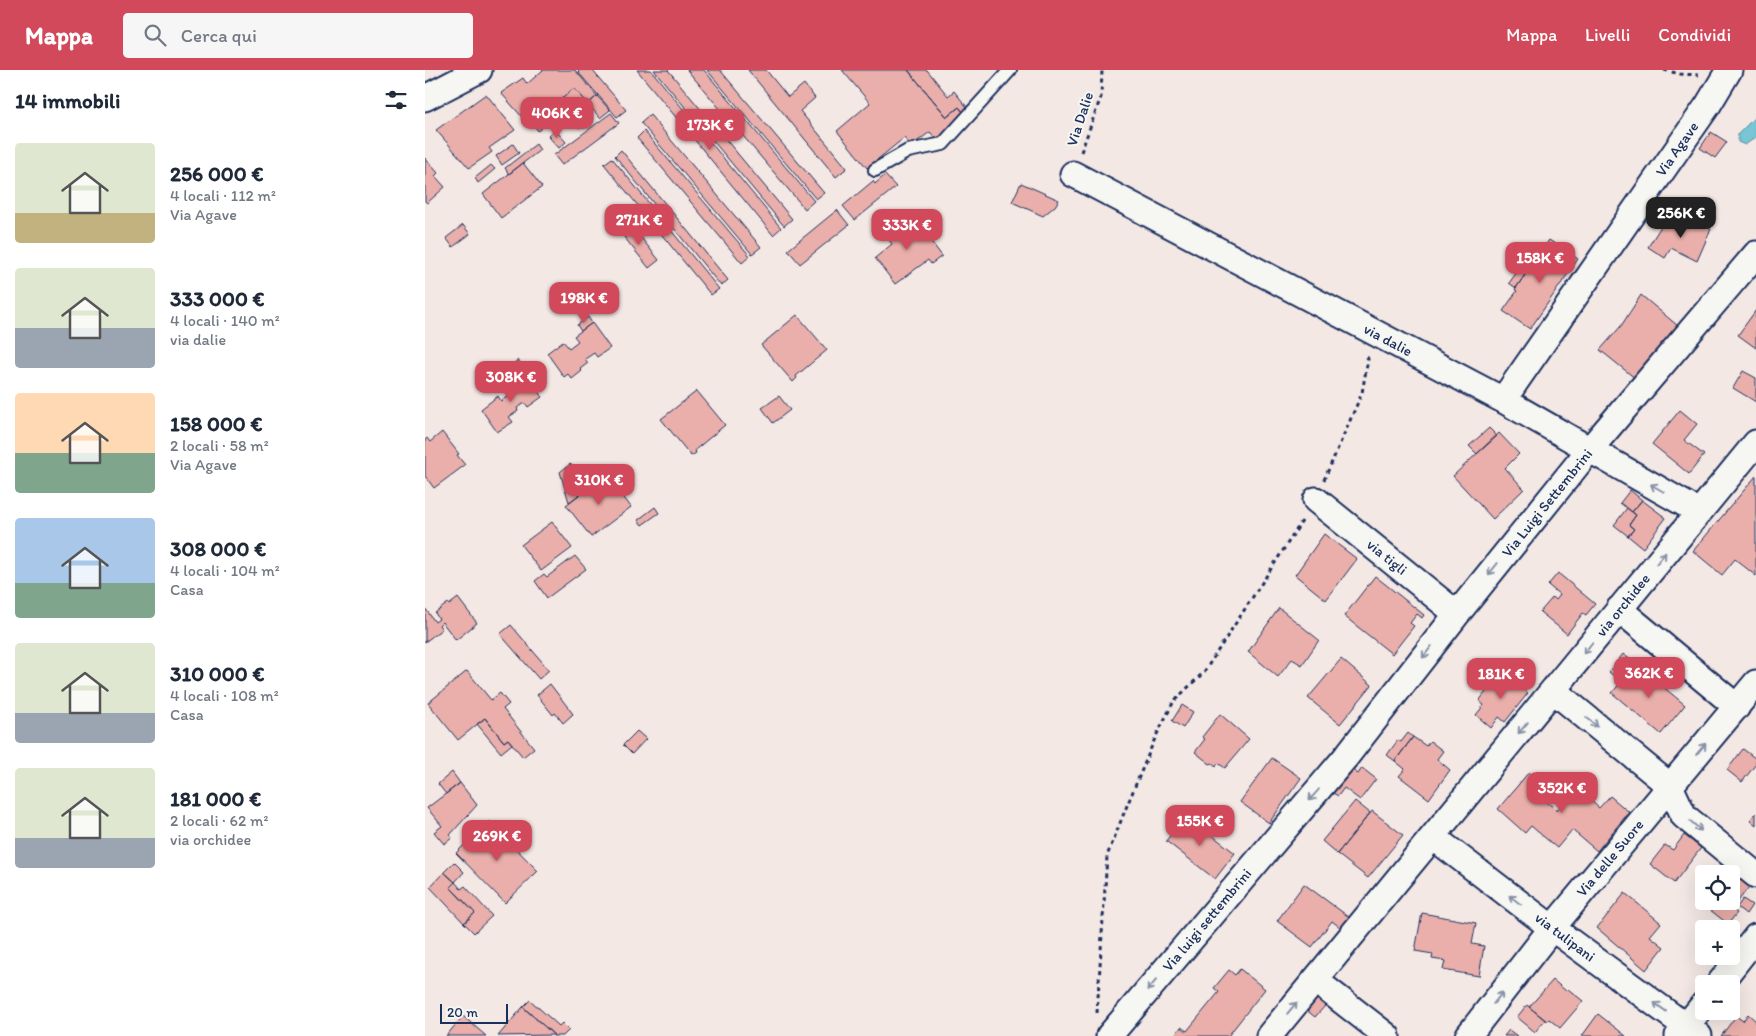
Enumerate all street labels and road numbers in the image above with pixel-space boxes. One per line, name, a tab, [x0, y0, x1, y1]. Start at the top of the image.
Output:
street label: Via Dalie	[1063, 90, 1097, 148]
street label: Via Agave	[1652, 118, 1702, 180]
street label: via dalie	[1361, 320, 1415, 360]
street label: Via Luigi Settembrini	[1498, 445, 1596, 561]
street label: via tigli	[1363, 535, 1411, 579]
street label: via orchidee	[1592, 570, 1654, 640]
street label: Via delle Suore	[1572, 816, 1648, 900]
street label: Via luigi settembrini	[1159, 865, 1255, 975]
street label: via tulipani	[1531, 909, 1599, 965]

